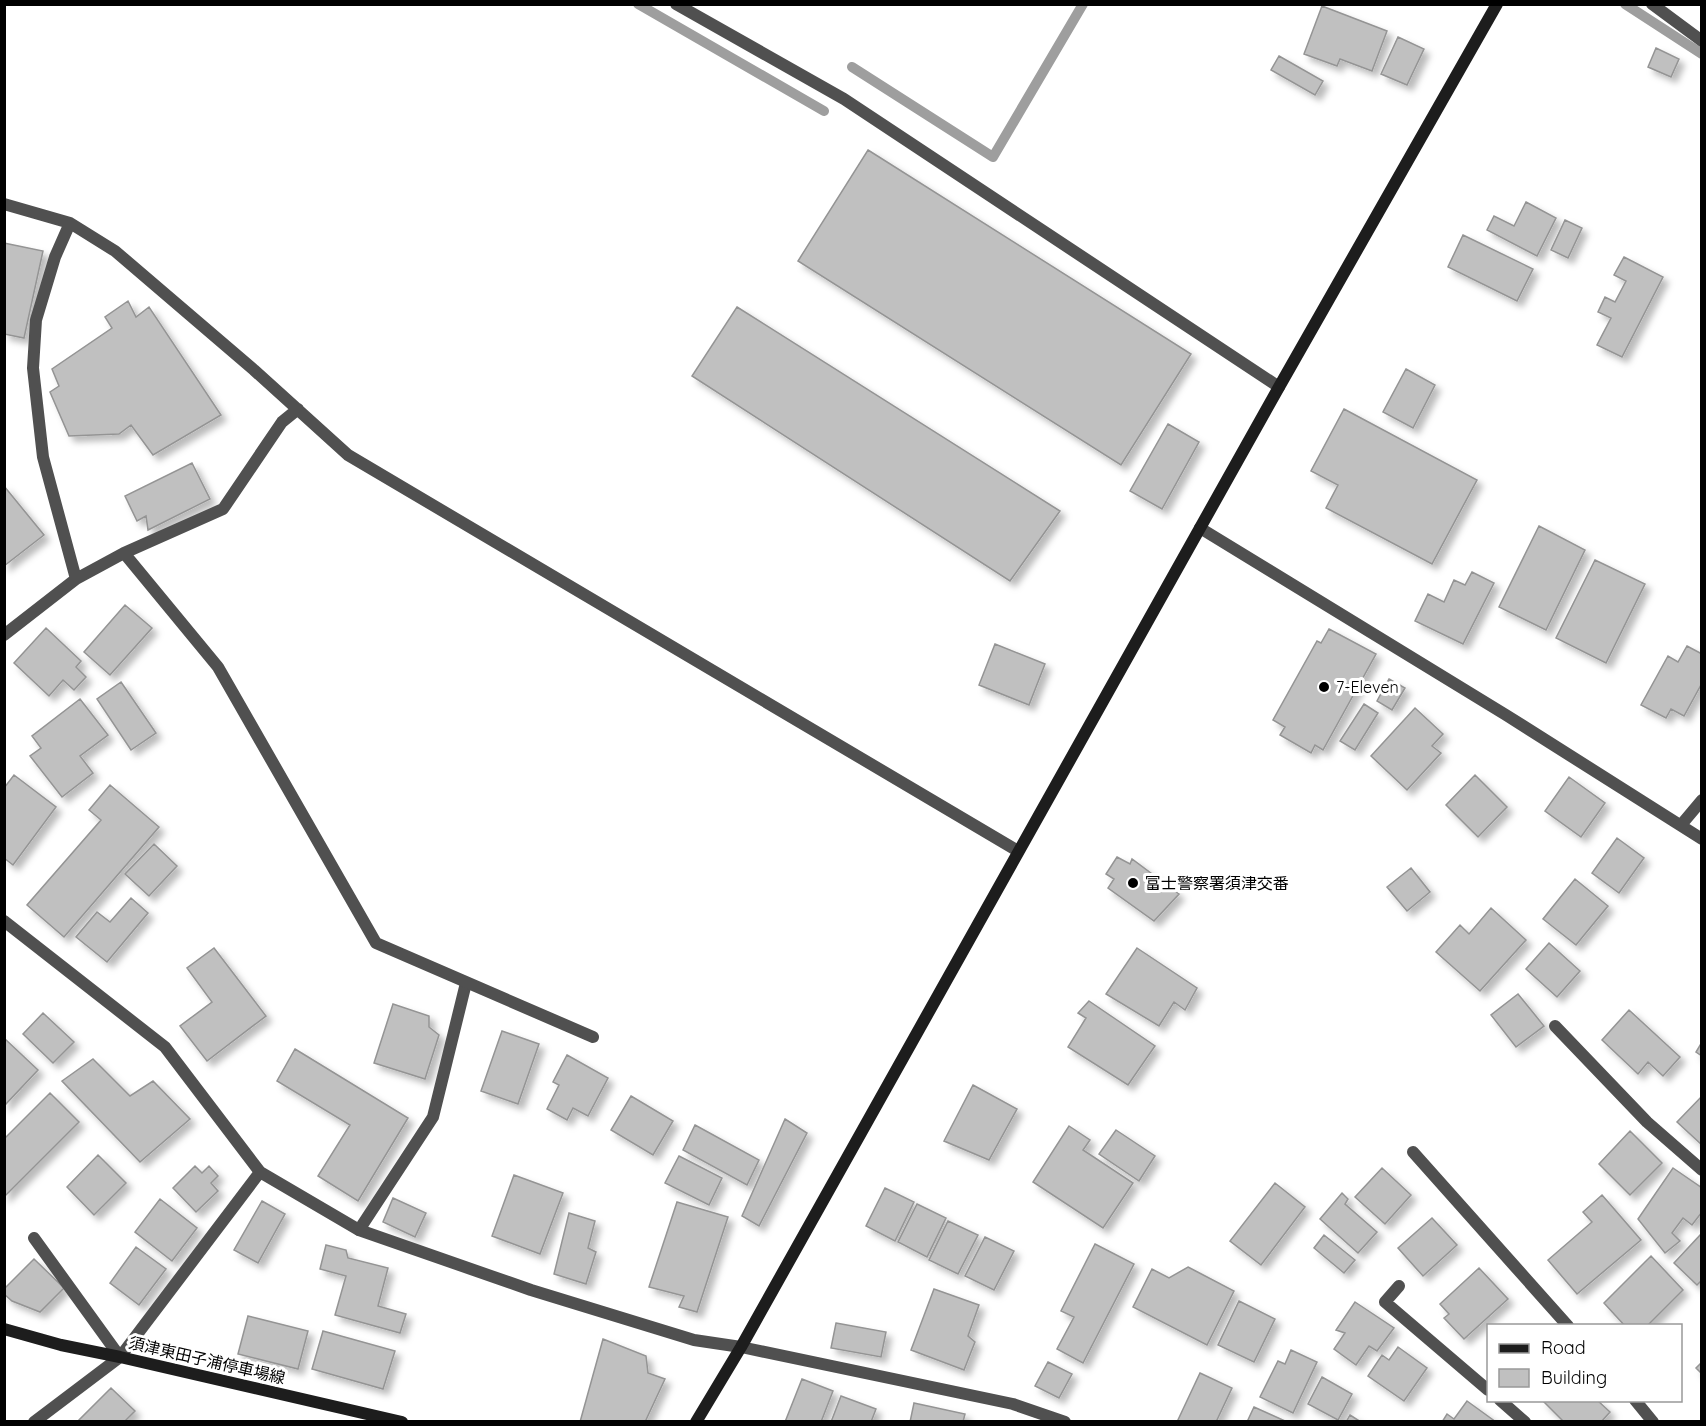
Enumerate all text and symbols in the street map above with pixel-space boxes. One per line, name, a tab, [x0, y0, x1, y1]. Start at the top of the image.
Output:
place label: 7-Eleven	[1336, 677, 1399, 697]
marker: 7-Eleven	[1317, 680, 1331, 694]
place label: 富士警察署須津交番	[1145, 873, 1289, 893]
marker: 富士警察署須津交番	[1126, 876, 1140, 890]
legend	[1487, 1324, 1682, 1402]
street label: 須津東田子浦停車場線	[127, 1332, 287, 1388]
text: Road	[1541, 1336, 1586, 1359]
text: Building	[1541, 1366, 1607, 1389]

